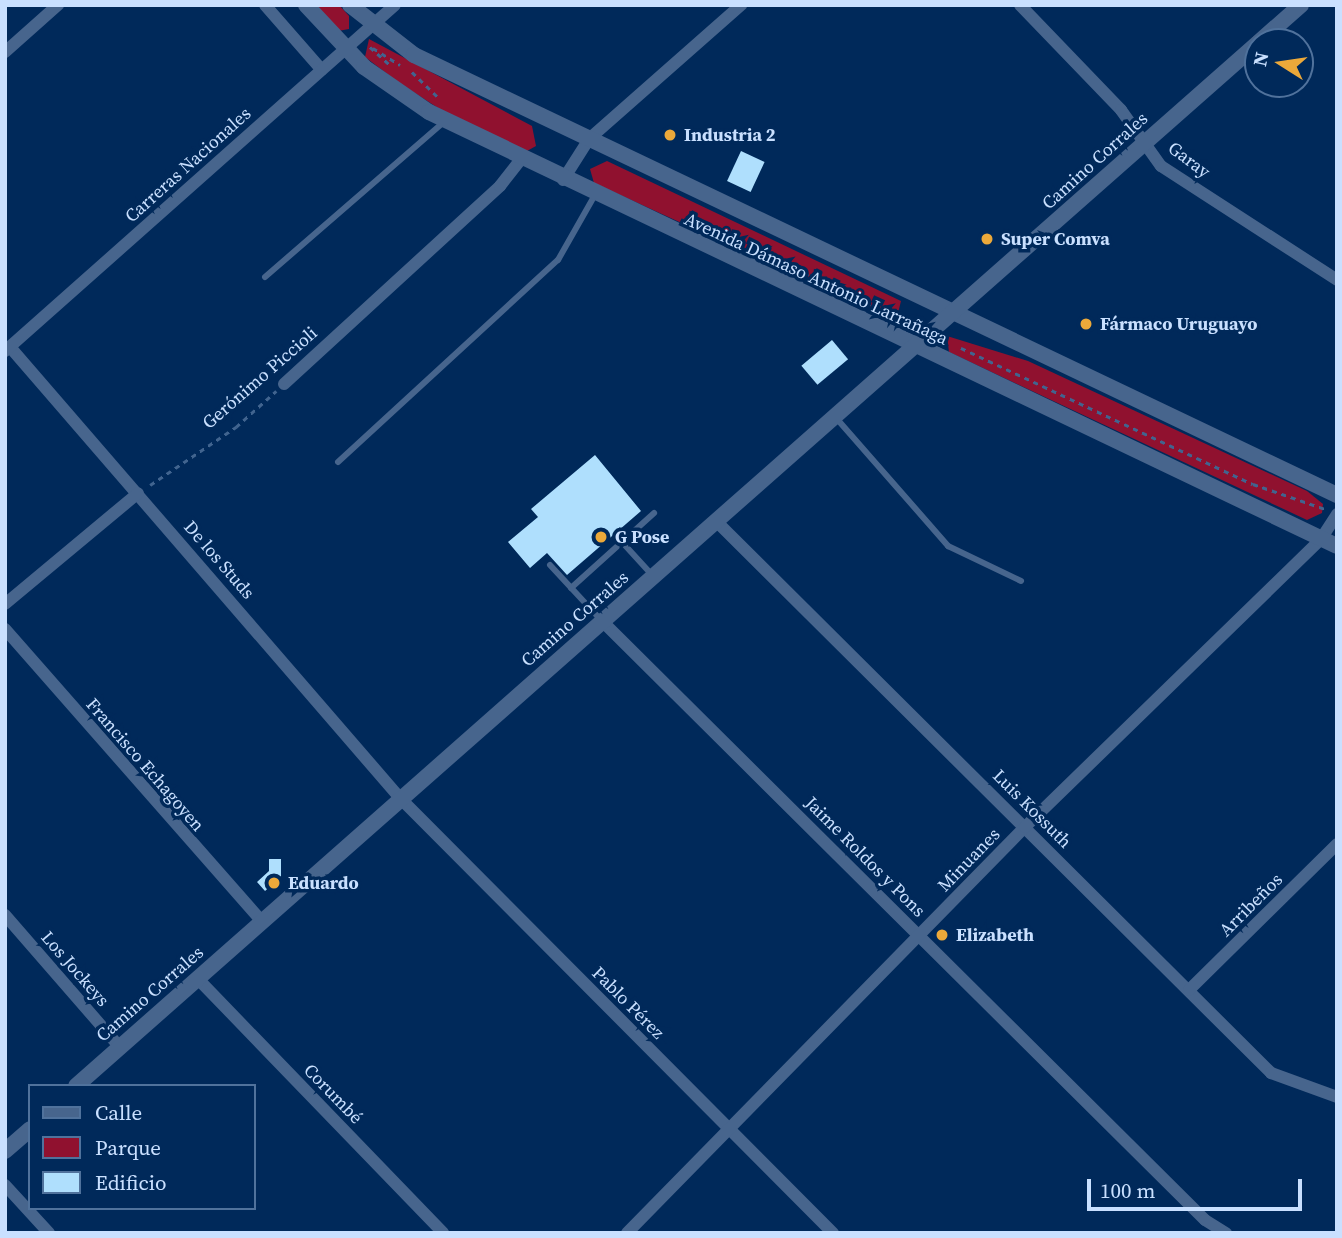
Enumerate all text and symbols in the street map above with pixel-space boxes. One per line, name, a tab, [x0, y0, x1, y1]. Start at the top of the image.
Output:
north arrow	[1244, 28, 1314, 98]
text: N	[1246, 50, 1275, 69]
street label: Carreras Nacionales	[121, 103, 255, 227]
street label: Camino Corrales	[1038, 108, 1152, 214]
place label: Industria 2	[684, 124, 776, 146]
marker: Industria 2	[662, 127, 678, 143]
street label: Garay	[1164, 137, 1214, 183]
street label: Avenida Dámaso Antonio Larrañaga	[681, 208, 951, 350]
place label: Super Comva	[1001, 228, 1110, 250]
marker: Super Comva	[979, 231, 995, 247]
place label: Fármaco Uruguayo	[1100, 313, 1257, 335]
marker: Fármaco Uruguayo	[1078, 316, 1094, 332]
street label: Gerónimo Piccioli	[198, 322, 322, 434]
street label: De los Studs	[179, 516, 259, 604]
place label: G Pose	[615, 526, 669, 548]
marker: G Pose	[593, 529, 609, 545]
street label: Camino Corrales	[517, 567, 633, 671]
street label: Francisco Echagoyen	[81, 694, 209, 836]
street label: Luis Kossuth	[988, 765, 1076, 853]
street label: Jaime Roldos y Pons	[800, 792, 930, 922]
street label: Minuanes	[933, 824, 1005, 896]
street label: Arribeños	[1215, 869, 1287, 941]
place label: Eduardo	[288, 872, 359, 894]
marker: Eduardo	[266, 875, 282, 891]
place label: Elizabeth	[956, 924, 1034, 946]
street label: Los Jockeys	[36, 927, 114, 1011]
marker: Elizabeth	[934, 927, 950, 943]
street label: Camino Corrales	[92, 942, 208, 1046]
street label: Pablo Pérez	[587, 962, 669, 1044]
street label: Corumbé	[299, 1059, 367, 1129]
legend	[28, 1084, 256, 1210]
text: Calle	[95, 1098, 142, 1127]
text: Parque	[95, 1133, 161, 1162]
scale bar	[1090, 1164, 1305, 1208]
text: Edificio	[95, 1168, 167, 1197]
text: 100 m	[1100, 1176, 1155, 1205]

